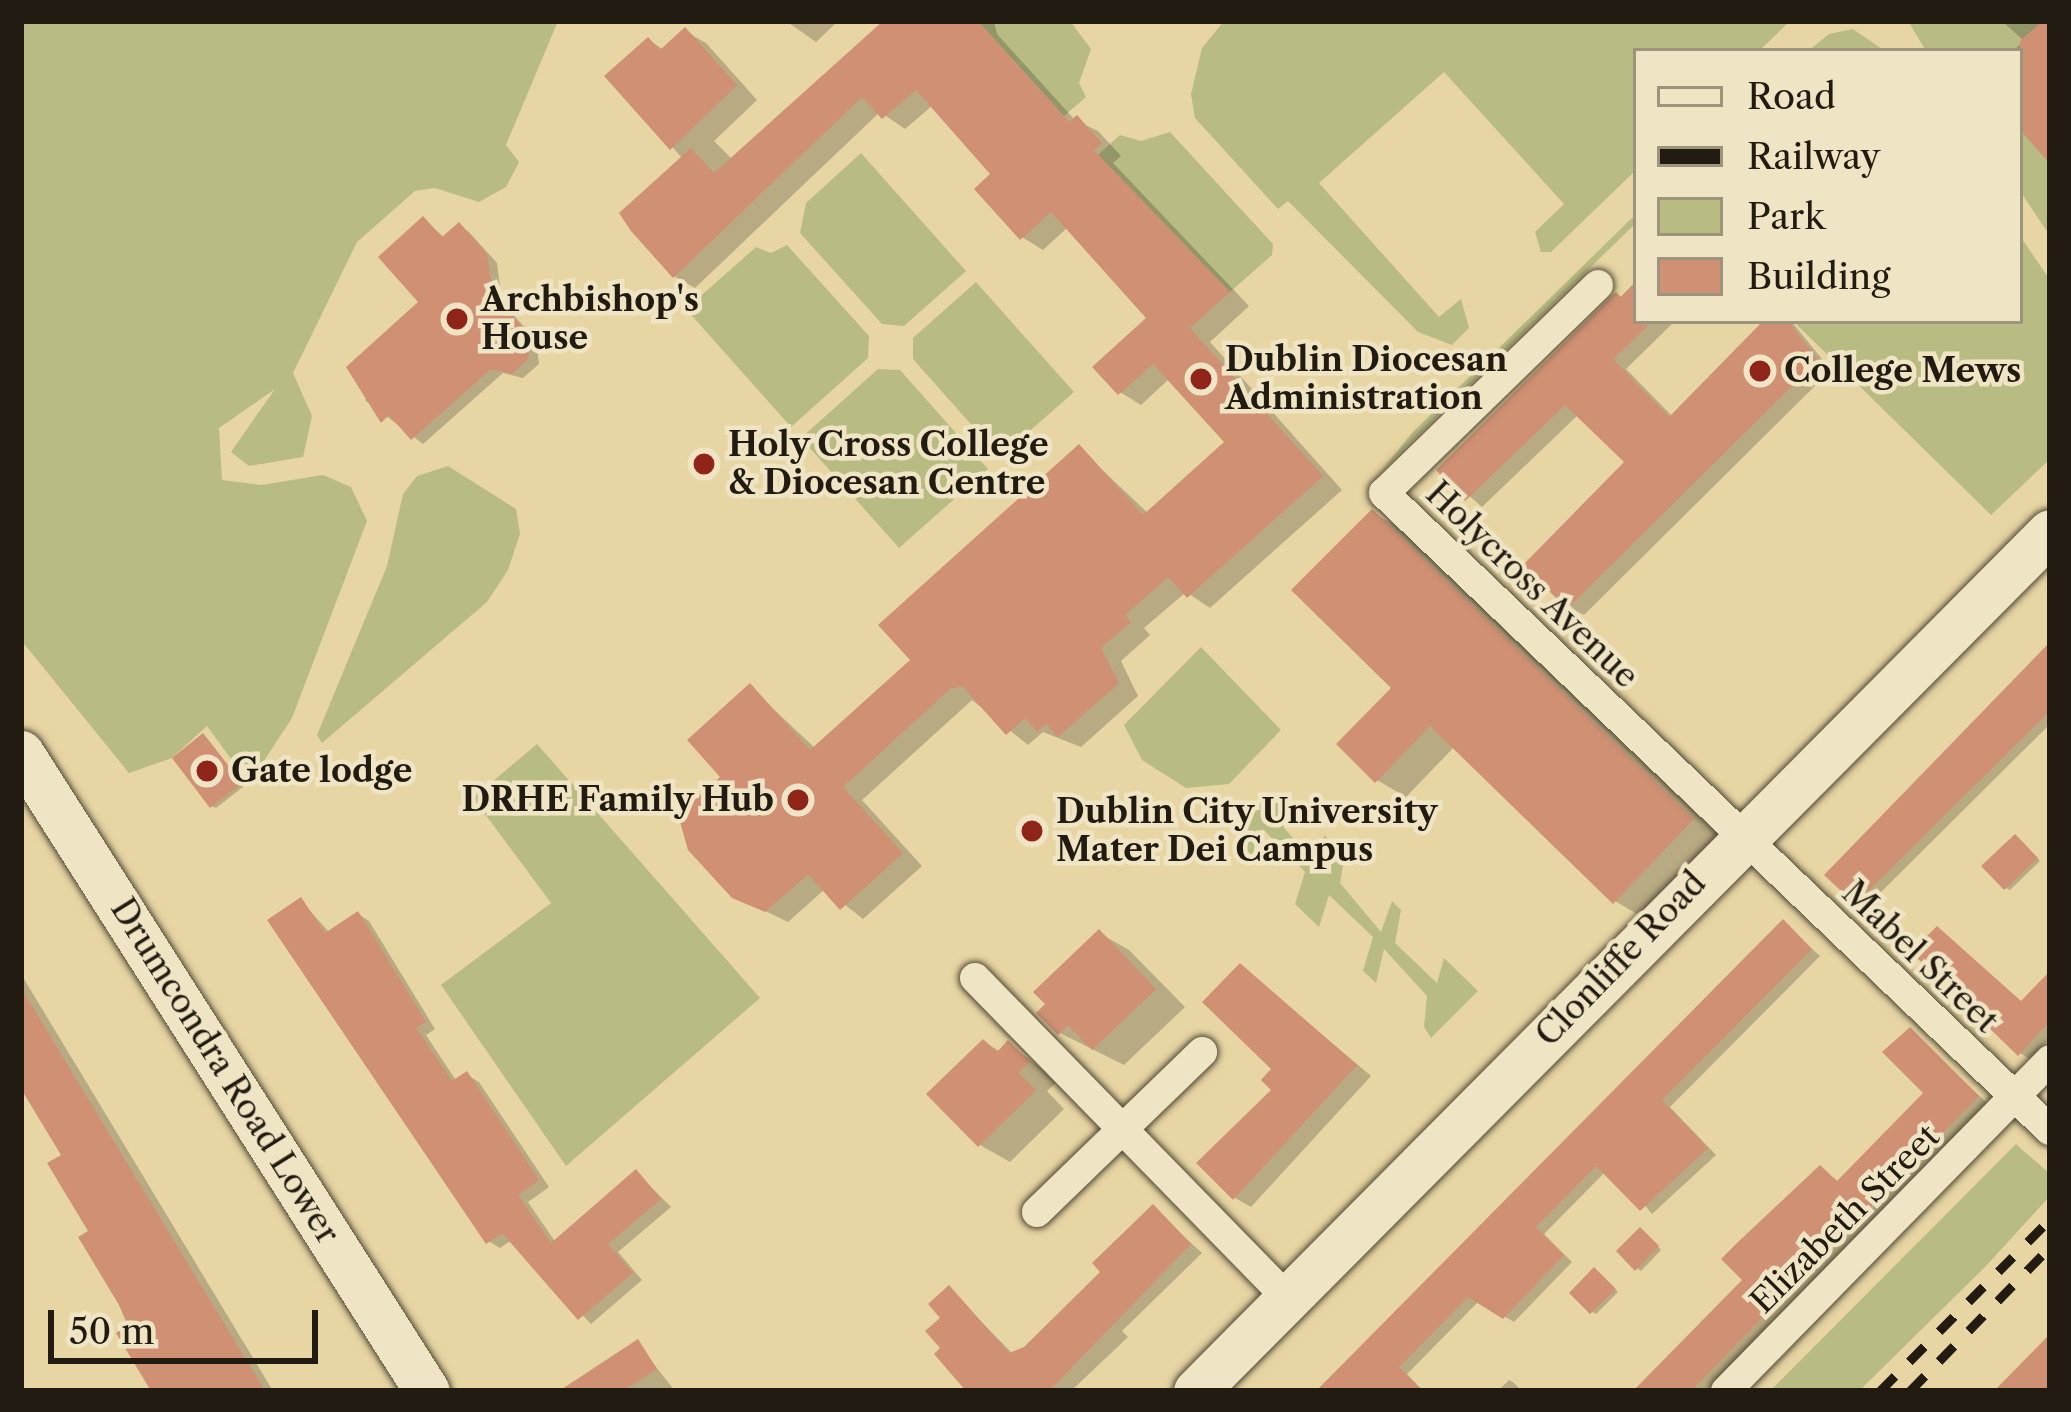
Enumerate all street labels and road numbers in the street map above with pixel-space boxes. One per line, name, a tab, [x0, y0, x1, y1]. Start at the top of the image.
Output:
street label: Holycross Avenue	[1417, 473, 1647, 697]
street label: Clonliffe Road	[1528, 864, 1714, 1054]
street label: Mabel Street	[1834, 873, 2006, 1041]
street label: Drumcondra Road Lower	[102, 891, 348, 1251]
street label: Elizabeth Street	[1743, 1117, 1947, 1321]

